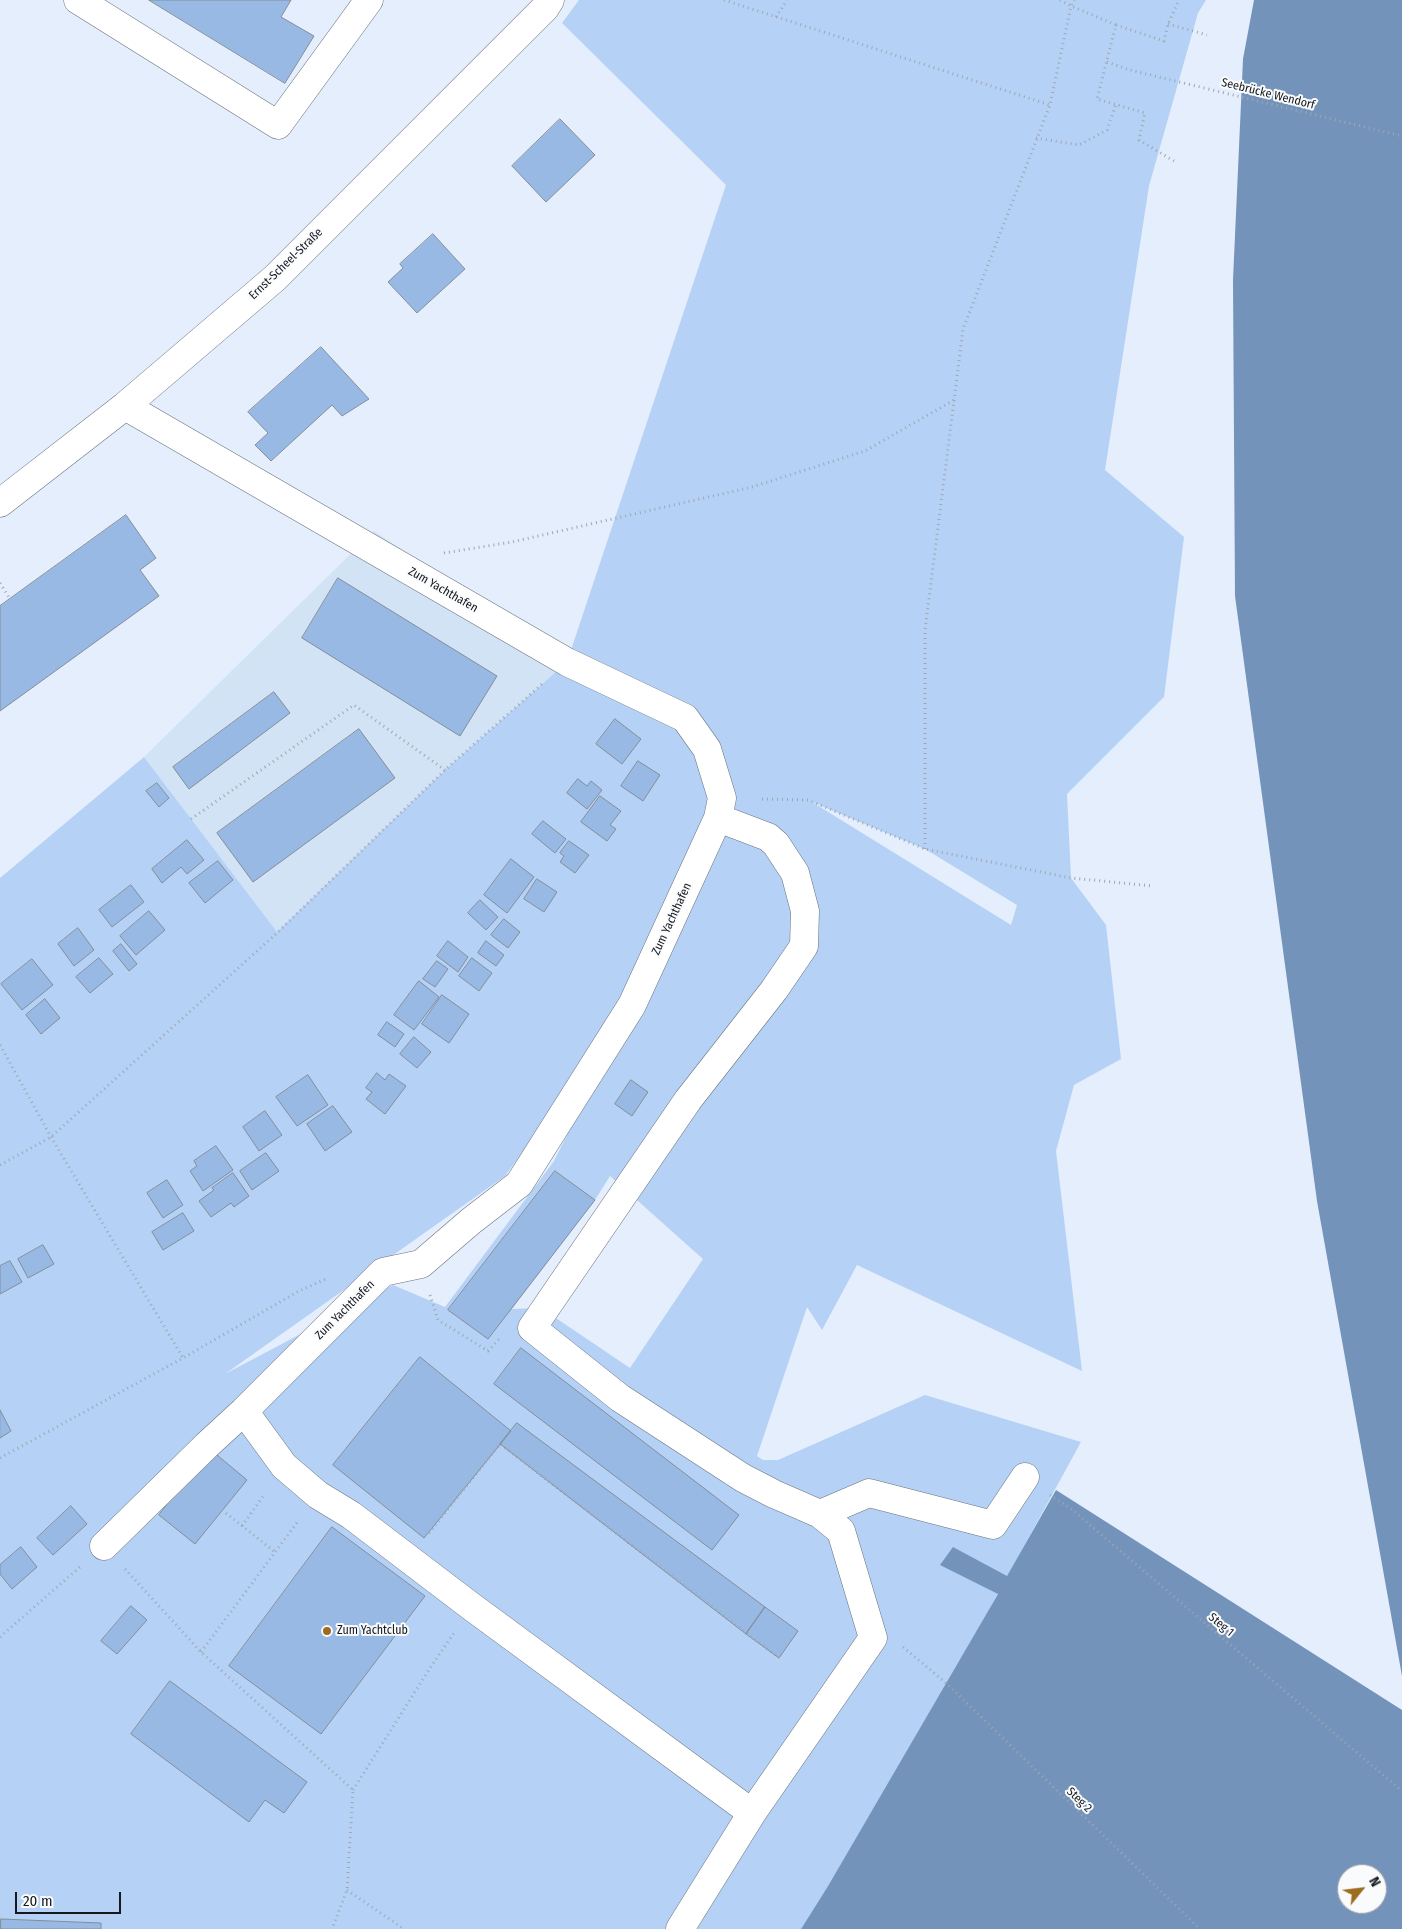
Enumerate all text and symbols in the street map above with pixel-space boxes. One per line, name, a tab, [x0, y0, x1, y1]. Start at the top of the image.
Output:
street label: Seebrücke Wendorf	[1220, 75, 1316, 113]
street label: Ernst-Scheel-Straße	[246, 225, 326, 303]
street label: Zum Yachthafen	[406, 564, 480, 616]
street label: Zum Yachthafen	[649, 881, 695, 957]
street label: Zum Yachthafen	[312, 1277, 378, 1343]
street label: Steg 1	[1205, 1610, 1237, 1640]
place label: Zum Yachtclub	[337, 1624, 408, 1638]
marker: Zum Yachtclub	[321, 1625, 333, 1637]
street label: Steg 2	[1063, 1785, 1095, 1815]
north arrow	[1337, 1864, 1387, 1914]
text: N	[1365, 1874, 1384, 1890]
scale bar	[18, 1882, 124, 1914]
text: 20 m	[23, 1892, 53, 1910]

